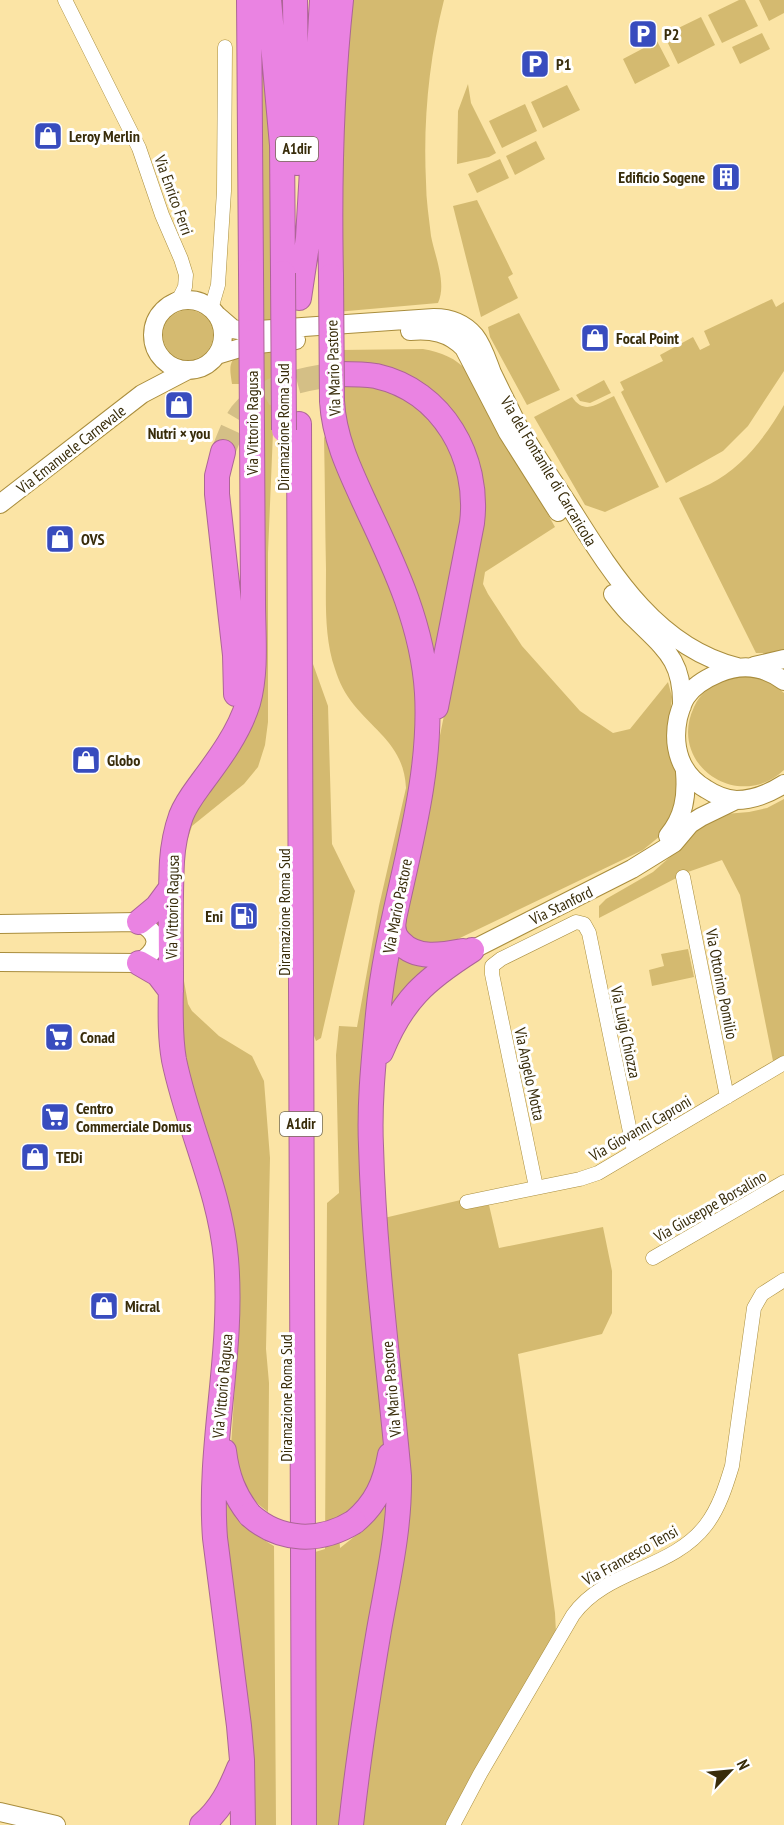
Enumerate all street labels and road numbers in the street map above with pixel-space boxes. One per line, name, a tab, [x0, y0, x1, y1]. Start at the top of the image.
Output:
road number: A1dir	[276, 137, 318, 161]
street label: Via Enrico Ferri	[150, 151, 198, 238]
street label: Via Mario Pastore	[321, 320, 345, 417]
street label: Diramazione Roma Sud	[273, 363, 293, 491]
street label: Via Vittorio Ragusa	[242, 371, 262, 476]
street label: Via del Fontanile di Carcaricola	[496, 392, 602, 549]
street label: Via Emanuele Carnevale	[12, 400, 130, 498]
street label: Diramazione Roma Sud	[274, 848, 294, 976]
street label: Via Vittorio Ragusa	[161, 855, 183, 960]
street label: Via Mario Pastore	[378, 857, 416, 956]
street label: Via Stanford	[525, 881, 596, 929]
street label: Via Ottorino Pomilio	[701, 926, 743, 1041]
street label: Via Luigi Chiozza	[606, 983, 646, 1080]
street label: Via Angelo Motta	[510, 1025, 550, 1122]
street label: Via Giovanni Caproni	[585, 1091, 695, 1166]
road number: A1dir	[280, 1112, 322, 1136]
street label: Via Giuseppe Borsalino	[649, 1166, 770, 1247]
street label: Via Vittorio Ragusa	[207, 1333, 237, 1440]
street label: Diramazione Roma Sud	[276, 1334, 296, 1462]
street label: Via Mario Pastore	[377, 1340, 405, 1439]
street label: Via Francesco Tensi	[578, 1521, 681, 1590]

